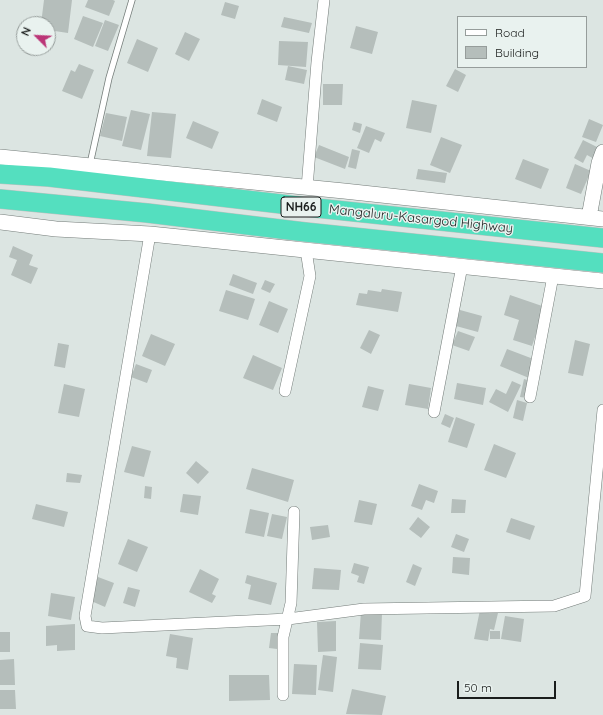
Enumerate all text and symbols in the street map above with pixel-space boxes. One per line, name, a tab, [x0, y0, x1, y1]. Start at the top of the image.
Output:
north arrow	[16, 16, 56, 56]
legend	[457, 16, 587, 68]
text: N	[18, 25, 34, 38]
text: Road	[495, 25, 525, 40]
text: Building	[495, 45, 539, 60]
road number: NH66	[281, 197, 321, 217]
street label: Mangaluru-Kasargod Highway	[328, 202, 514, 236]
scale bar	[459, 673, 558, 699]
text: 50 m	[464, 680, 492, 695]

